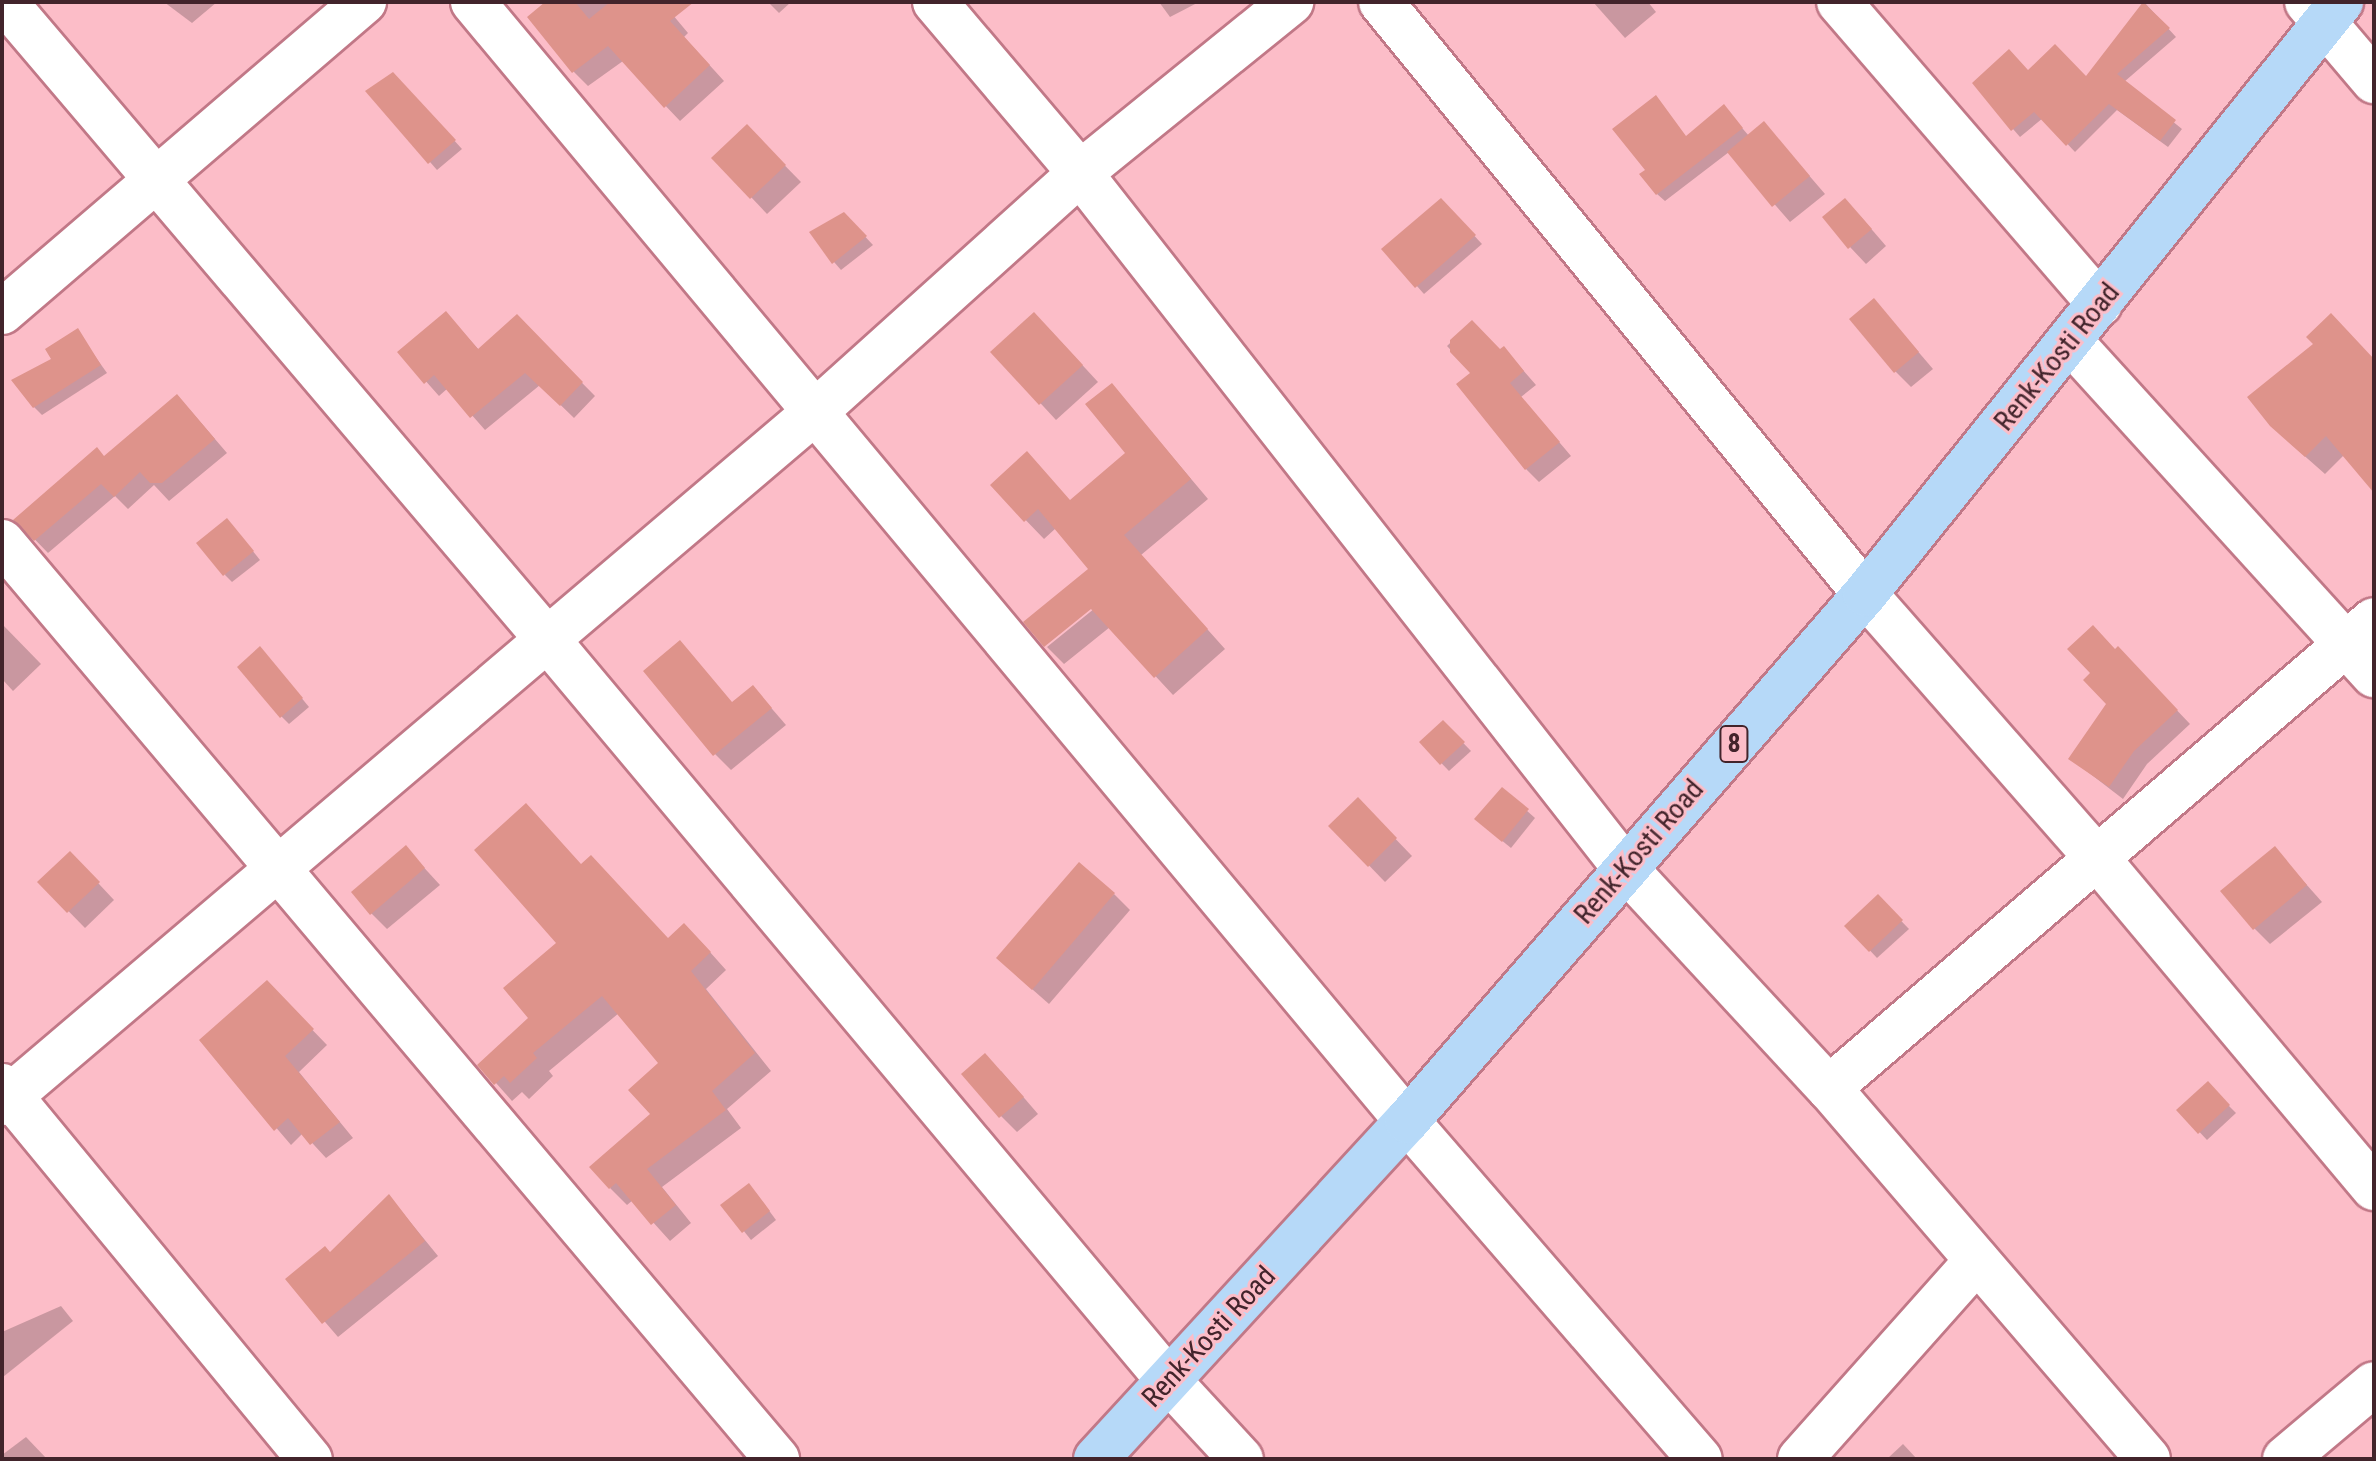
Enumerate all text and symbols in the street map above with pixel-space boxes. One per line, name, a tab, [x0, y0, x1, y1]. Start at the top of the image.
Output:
street label: Renk-Kosti Road	[1987, 276, 2127, 438]
road number: 8	[1718, 722, 1750, 766]
street label: Renk-Kosti Road	[1567, 773, 1711, 931]
street label: Renk-Kosti Road	[1135, 1260, 1283, 1414]

